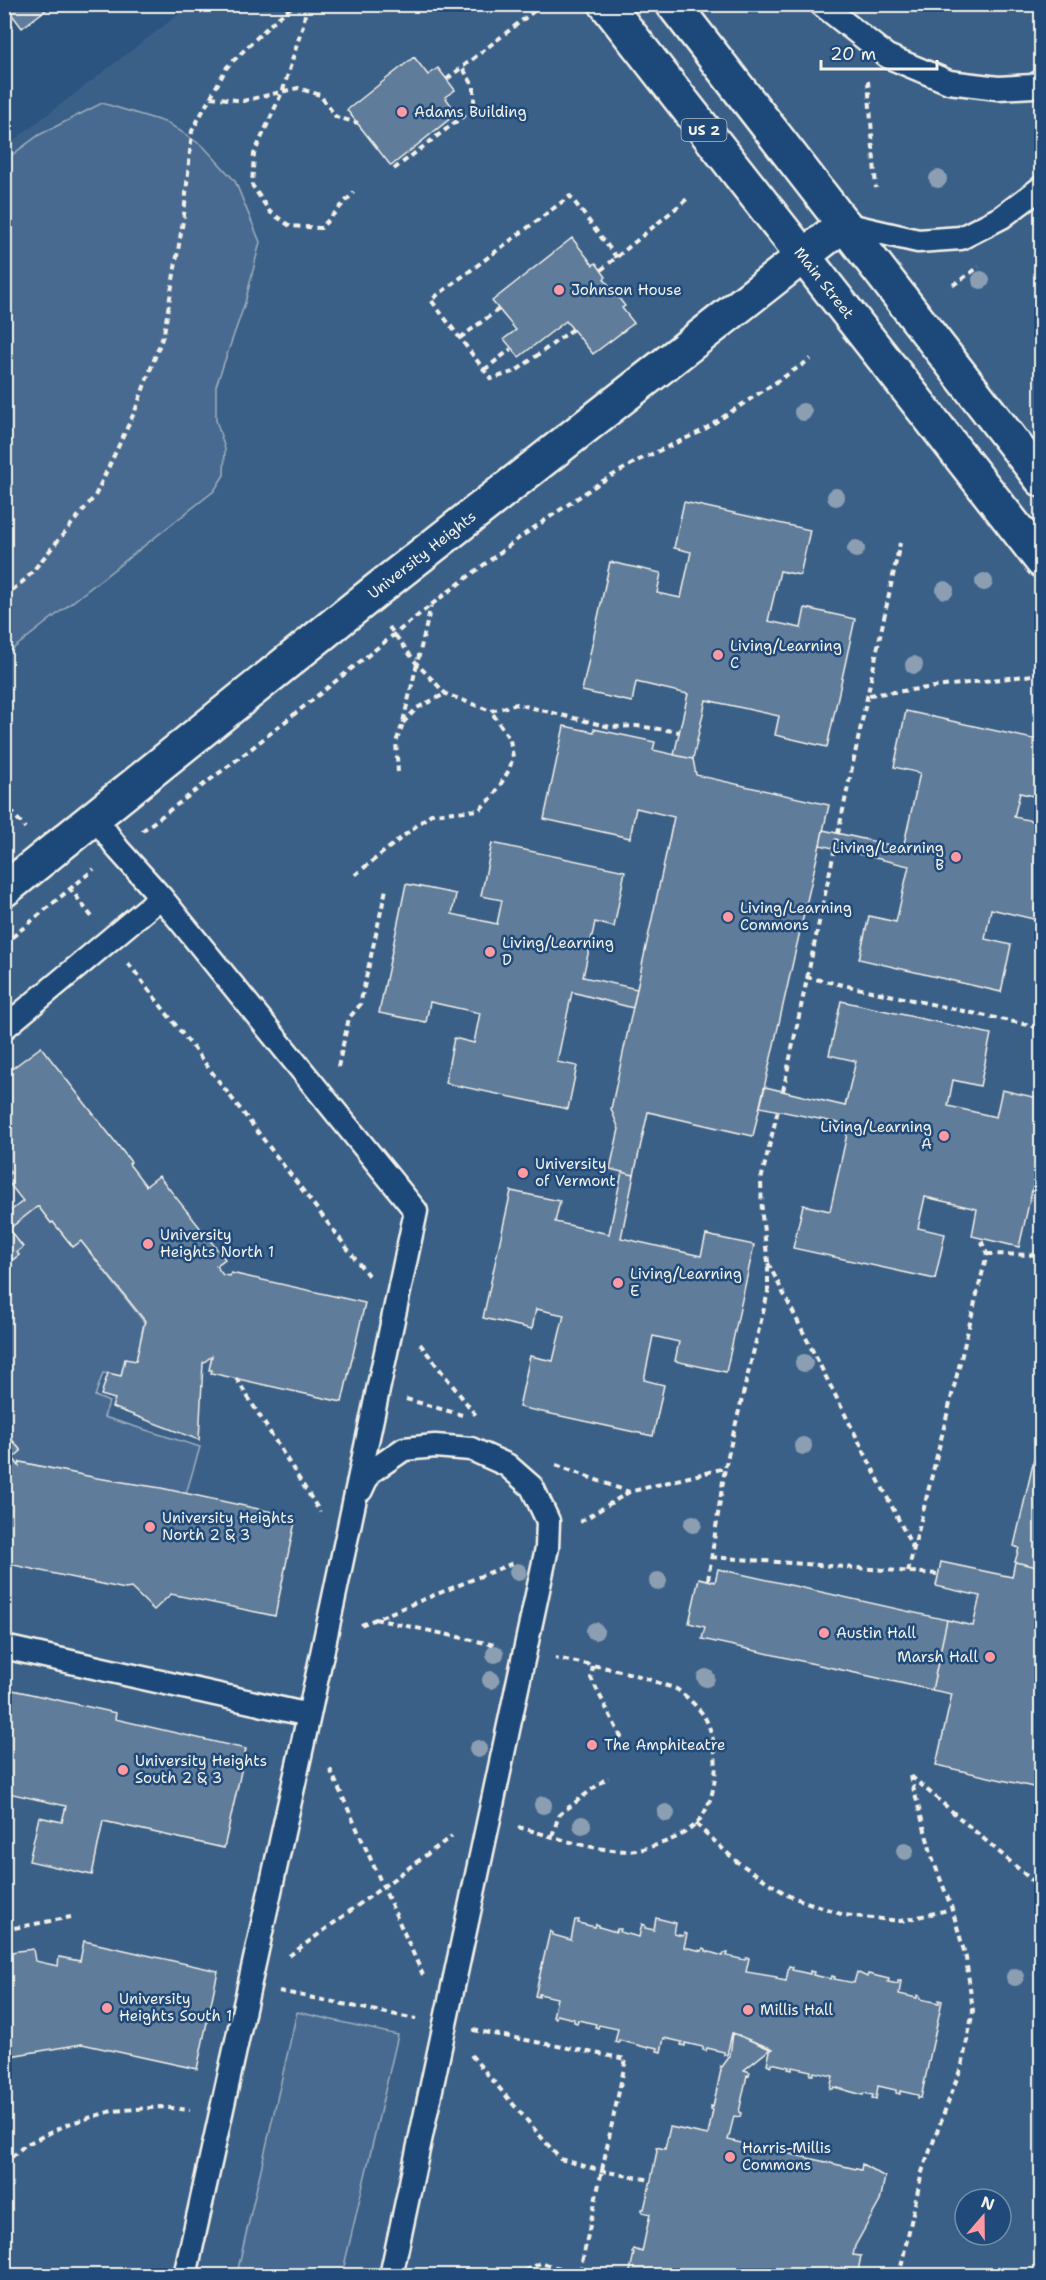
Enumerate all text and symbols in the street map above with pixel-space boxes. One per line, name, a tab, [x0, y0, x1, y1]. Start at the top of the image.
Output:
scale bar	[821, 33, 936, 71]
text: 20 m	[830, 42, 876, 66]
place label: Adams Building	[414, 102, 527, 122]
marker: Adams Building	[395, 105, 409, 119]
road number: US 2	[682, 119, 726, 141]
street label: Main Street	[790, 243, 858, 323]
place label: Johnson House	[571, 280, 682, 300]
marker: Johnson House	[552, 283, 566, 297]
street label: University Heights	[364, 506, 480, 604]
place label: Living/Learning C	[730, 636, 842, 673]
marker: Living/Learning C	[711, 648, 725, 662]
place label: Living/Learning B	[832, 838, 944, 875]
marker: Living/Learning B	[949, 850, 963, 864]
place label: Living/Learning Commons	[740, 898, 852, 935]
marker: Living/Learning Commons	[721, 910, 735, 924]
place label: Living/Learning D	[502, 933, 614, 970]
marker: Living/Learning D	[483, 945, 497, 959]
place label: Living/Learning A	[820, 1117, 932, 1154]
marker: Living/Learning A	[937, 1129, 951, 1143]
place label: University of Vermont	[535, 1154, 616, 1191]
marker: University of Vermont	[516, 1166, 530, 1180]
place label: University Heights North 1	[160, 1225, 274, 1262]
marker: University Heights North 1	[141, 1237, 155, 1251]
place label: Living/Learning E	[630, 1264, 742, 1301]
marker: Living/Learning E	[611, 1276, 625, 1290]
place label: University Heights North 2 & 3	[162, 1508, 294, 1545]
marker: University Heights North 2 & 3	[143, 1520, 157, 1534]
place label: Austin Hall	[836, 1623, 917, 1643]
marker: Austin Hall	[817, 1626, 831, 1640]
place label: Marsh Hall	[897, 1647, 978, 1667]
marker: Marsh Hall	[983, 1650, 997, 1664]
place label: The Amphiteatre	[604, 1735, 726, 1755]
marker: The Amphiteatre	[585, 1738, 599, 1752]
place label: University Heights South 2 & 3	[135, 1751, 267, 1788]
marker: University Heights South 2 & 3	[116, 1763, 130, 1777]
place label: University Heights South 1	[119, 1989, 232, 2026]
place label: Millis Hall	[760, 2000, 833, 2020]
marker: University Heights South 1	[100, 2001, 114, 2015]
marker: Millis Hall	[741, 2003, 755, 2017]
place label: Harris-Millis Commons	[742, 2138, 831, 2175]
marker: Harris-Millis Commons	[723, 2150, 737, 2164]
north arrow	[953, 2187, 1013, 2247]
text: N	[978, 2191, 998, 2215]

